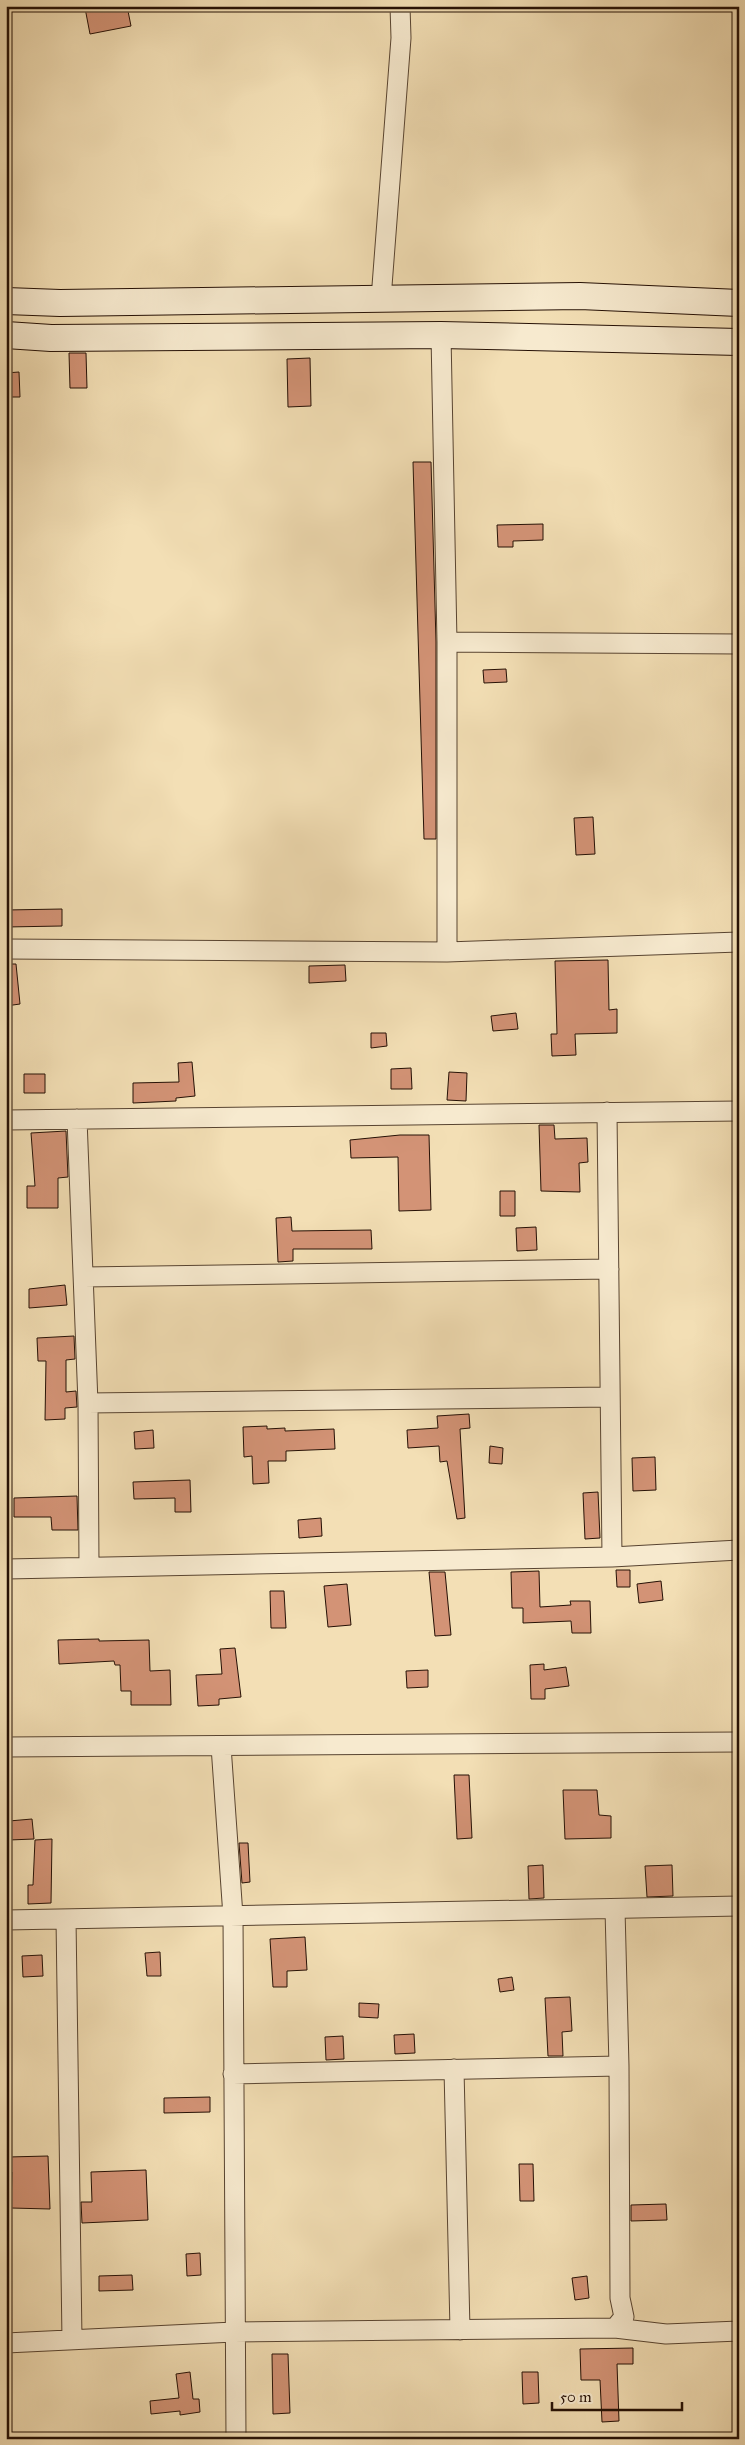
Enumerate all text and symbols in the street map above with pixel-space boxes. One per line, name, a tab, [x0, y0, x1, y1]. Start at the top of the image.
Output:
scale bar	[552, 2380, 682, 2412]
text: 50 m	[560, 2388, 592, 2406]

